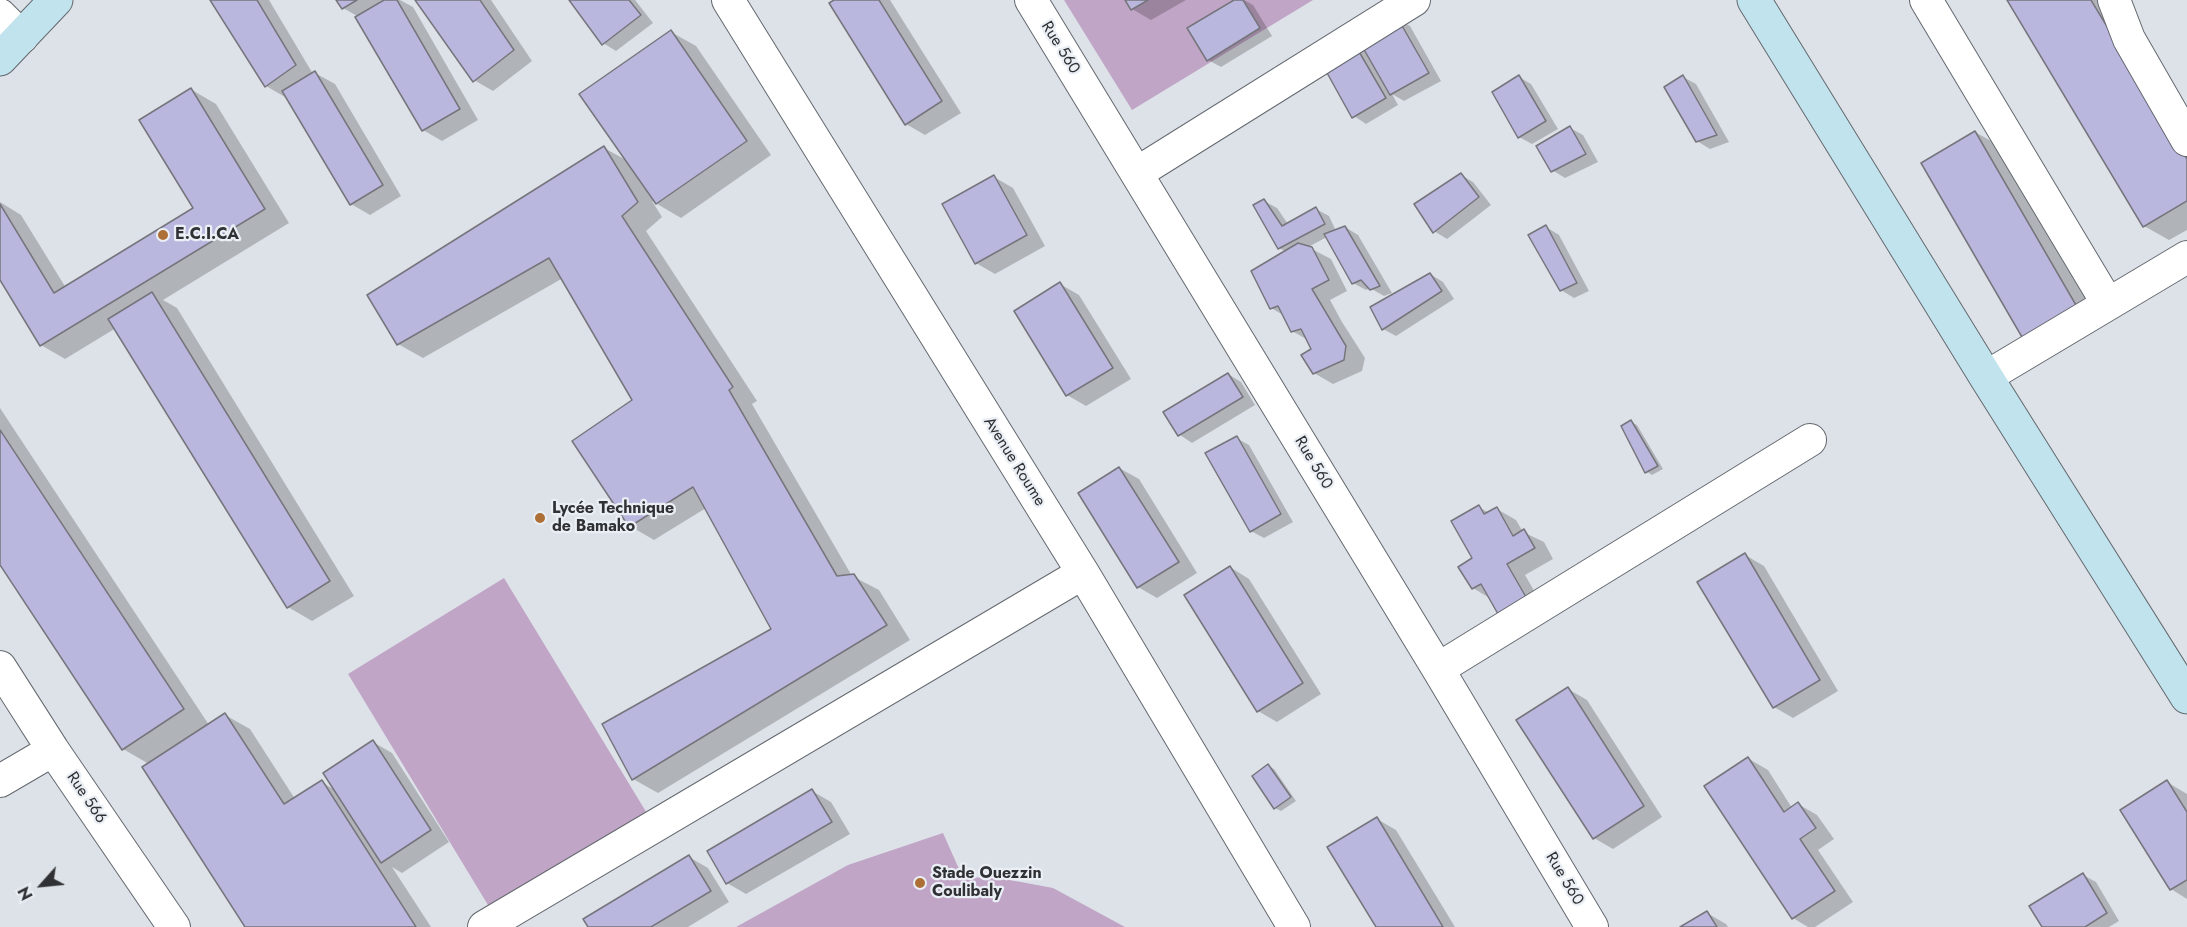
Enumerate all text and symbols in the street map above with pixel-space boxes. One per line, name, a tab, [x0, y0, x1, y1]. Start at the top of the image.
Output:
street label: Rue 560	[1036, 18, 1084, 78]
place label: E.C.I.CA	[175, 225, 239, 245]
marker: E.C.I.CA	[156, 228, 170, 242]
street label: Avenue Roume	[979, 414, 1049, 510]
street label: Rue 560	[1290, 433, 1336, 493]
place label: Lycée Technique de Bamako	[552, 499, 674, 537]
marker: Lycée Technique de Bamako	[533, 511, 547, 525]
street label: Rue 566	[62, 769, 110, 827]
street label: Rue 560	[1541, 849, 1587, 909]
north arrow	[12, 855, 72, 915]
place label: Stade Ouezzin Coulibaly	[932, 864, 1042, 902]
marker: Stade Ouezzin Coulibaly	[913, 876, 927, 890]
text: N	[12, 883, 39, 904]

